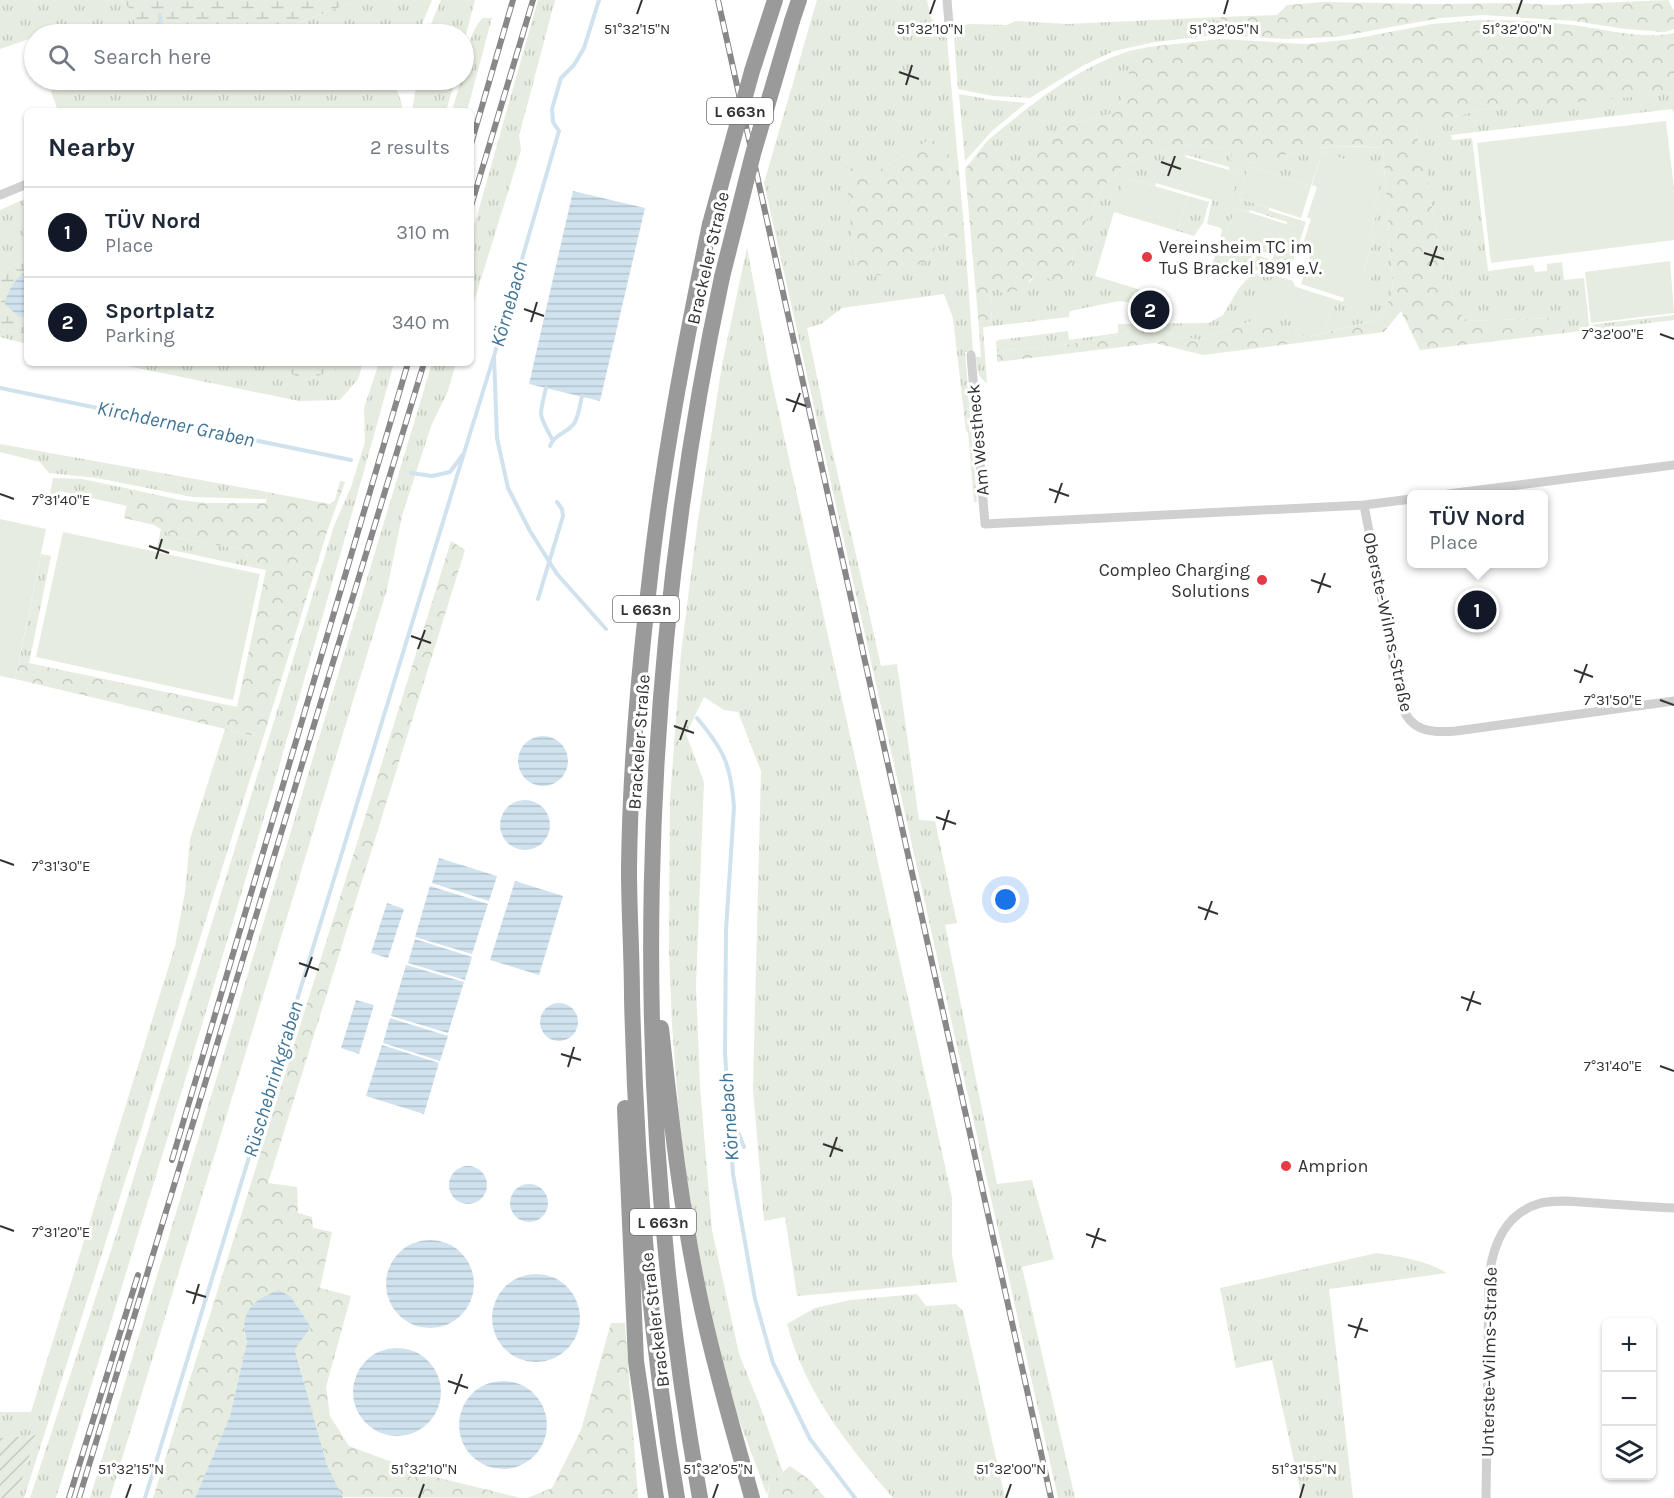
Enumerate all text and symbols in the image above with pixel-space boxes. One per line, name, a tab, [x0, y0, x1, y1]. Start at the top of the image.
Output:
text: 51°32'15"N	[604, 20, 670, 38]
text: 51°32'10"N	[897, 20, 963, 38]
text: 51°32'05"N	[1189, 20, 1259, 38]
text: 51°32'00"N	[1482, 20, 1552, 38]
search box	[24, 24, 474, 90]
icon: search	[45, 41, 78, 74]
text: Search here	[93, 44, 211, 70]
road number: L 663n	[707, 98, 773, 124]
text: Nearby	[48, 132, 135, 163]
text: 2 results	[370, 136, 450, 159]
street label: Brackeler Straße	[682, 189, 734, 327]
text: TÜV Nord	[105, 208, 201, 234]
text: 1	[64, 221, 71, 244]
text: 310 m	[396, 221, 450, 244]
text: Place	[105, 234, 153, 257]
place label: Vereinsheim TC im TuS Brackel 1891 e.V.	[1159, 236, 1322, 279]
marker: Vereinsheim TC im TuS Brackel 1891 e.V.	[1140, 250, 1154, 264]
water label: Körnebach	[486, 258, 532, 350]
pin: 2	[1130, 288, 1170, 332]
text: Sportplatz	[105, 298, 215, 324]
text: 2	[61, 311, 74, 334]
text: 340 m	[392, 311, 450, 334]
text: Parking	[105, 324, 175, 347]
text: 7°32'00"E	[1582, 325, 1644, 343]
street label: Am Westheck	[962, 383, 994, 497]
water label: Kirchderner Graben	[95, 396, 257, 452]
popup	[1407, 490, 1548, 568]
text: 7°31'40"E	[32, 491, 90, 509]
text: TÜV Nord	[1429, 505, 1526, 531]
street label: Oberste-Wilms-Straße	[1358, 530, 1418, 714]
text: Place	[1429, 531, 1478, 554]
place label: Compleo Charging Solutions	[1099, 559, 1250, 602]
marker: Compleo Charging Solutions	[1255, 573, 1269, 587]
pin: 1	[1458, 588, 1496, 632]
road number: L 663n	[613, 596, 679, 622]
street label: Brackeler Straße	[623, 674, 655, 810]
text: 7°31'50"E	[1584, 691, 1642, 709]
text: 7°31'30"E	[32, 857, 90, 875]
your location	[991, 885, 1020, 914]
water label: Rüschebrinkgraben	[238, 998, 308, 1160]
text: 7°31'40"E	[1584, 1057, 1642, 1075]
water label: Körnebach	[714, 1072, 744, 1162]
place label: Amprion	[1298, 1155, 1368, 1177]
marker: Amprion	[1279, 1159, 1293, 1173]
road number: L 663n	[630, 1209, 696, 1235]
text: 7°31'20"E	[32, 1223, 90, 1241]
street label: Brackeler Straße	[636, 1251, 674, 1389]
street label: Unterste-Wilms-Straße	[1476, 1267, 1502, 1457]
map controls	[1602, 1318, 1656, 1480]
button: +	[1602, 1318, 1656, 1372]
button: −	[1602, 1372, 1656, 1426]
button: layers	[1602, 1426, 1656, 1480]
text: 51°32'15"N	[98, 1460, 164, 1478]
text: 51°32'10"N	[391, 1460, 457, 1478]
text: 51°32'05"N	[683, 1460, 753, 1478]
text: 51°32'00"N	[976, 1460, 1046, 1478]
text: 51°31'55"N	[1271, 1460, 1337, 1478]

